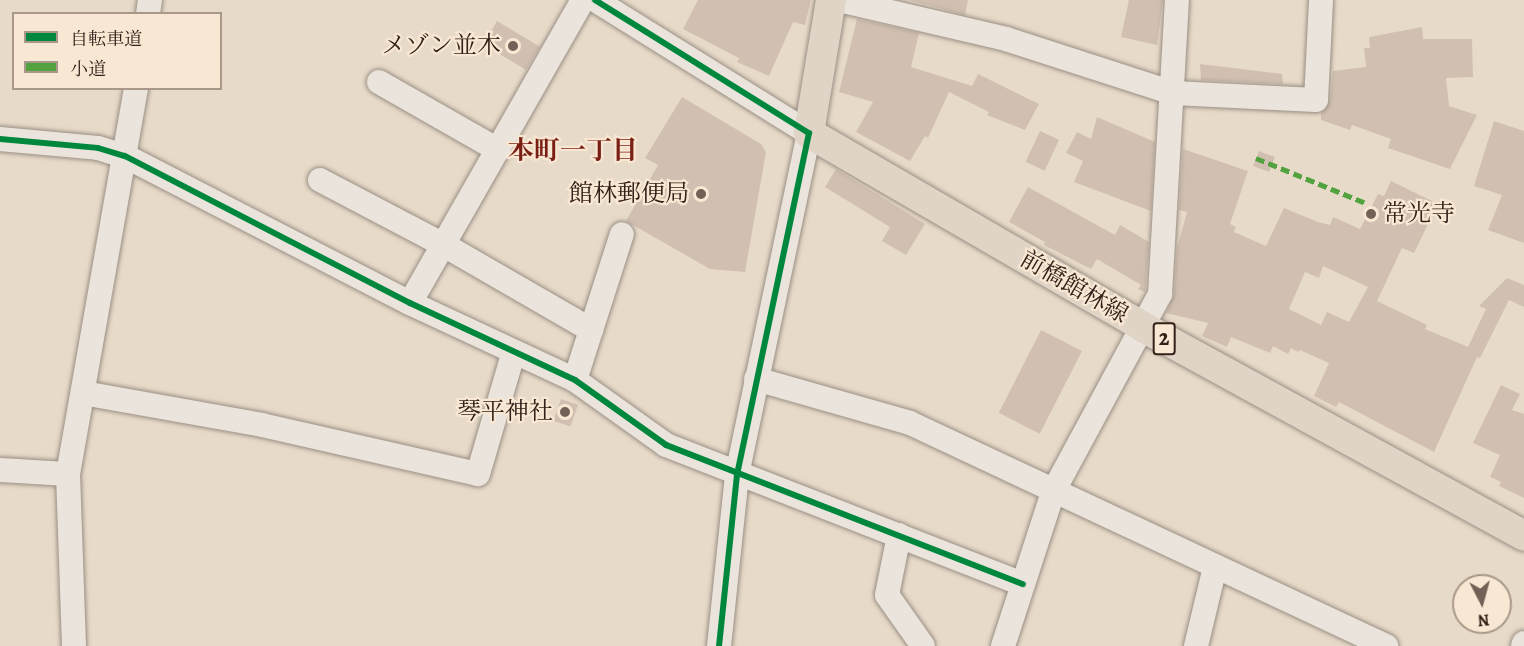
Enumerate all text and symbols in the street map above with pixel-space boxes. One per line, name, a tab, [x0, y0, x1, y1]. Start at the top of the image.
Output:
legend	[12, 12, 222, 90]
text: 自転車道	[70, 27, 142, 51]
place label: メゾン並木	[381, 32, 501, 60]
marker: メゾン並木	[506, 39, 520, 53]
text: 小道	[70, 57, 106, 81]
district label: 本町一丁目	[508, 135, 638, 167]
place label: 館林郵便局	[569, 180, 689, 208]
marker: 館林郵便局	[694, 187, 708, 201]
place label: 常光寺	[1383, 200, 1455, 228]
marker: 常光寺	[1364, 207, 1378, 221]
street label: 前橋館林線	[1015, 245, 1133, 329]
road number: 2	[1152, 320, 1176, 358]
place label: 琴平神社	[457, 398, 553, 426]
marker: 琴平神社	[558, 405, 572, 419]
north arrow	[1452, 574, 1512, 634]
text: N	[1477, 608, 1491, 631]

